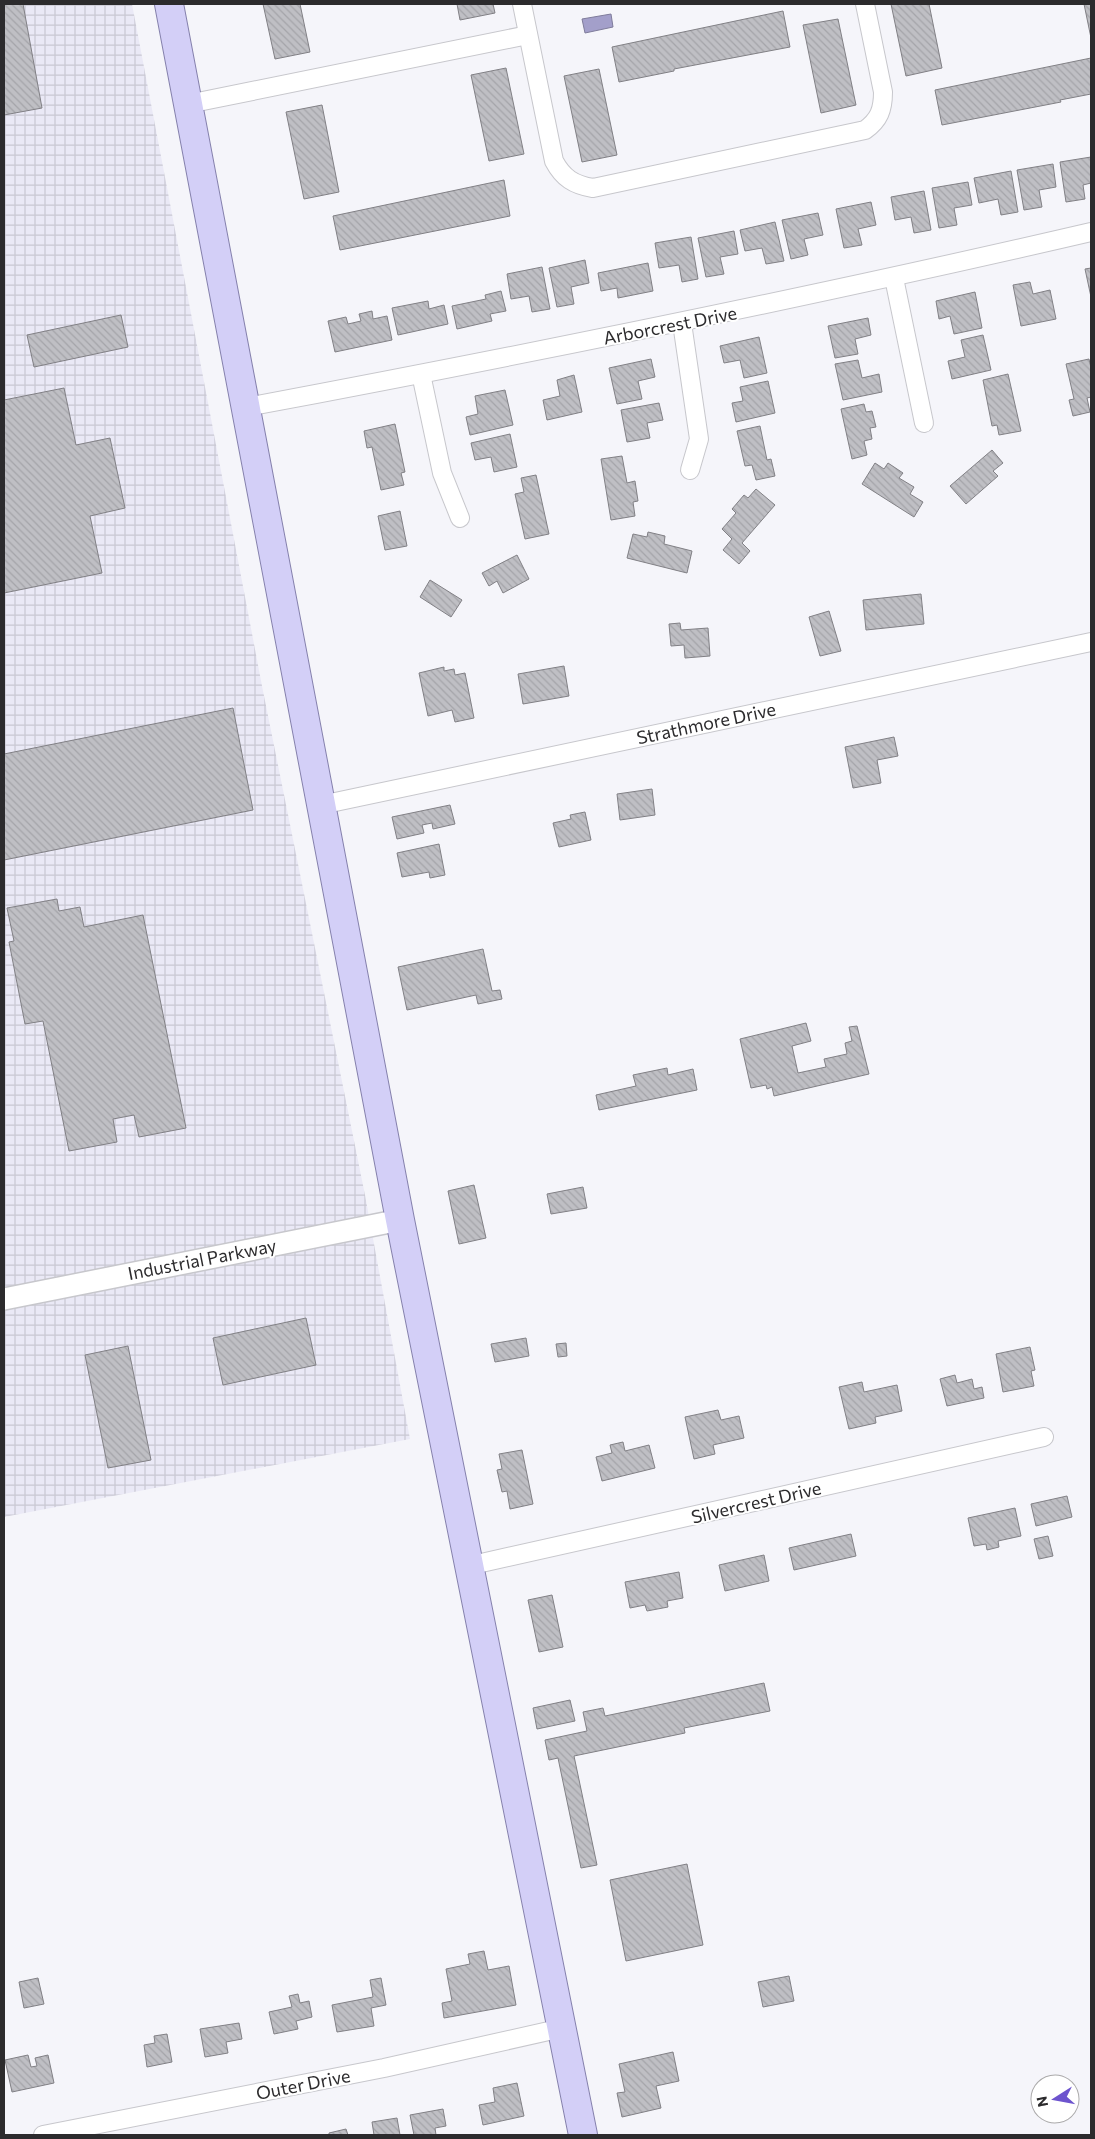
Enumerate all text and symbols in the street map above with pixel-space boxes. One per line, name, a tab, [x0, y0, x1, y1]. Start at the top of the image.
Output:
street label: Arborcrest Drive	[601, 301, 739, 349]
street label: Strathmore Drive	[634, 698, 778, 748]
street label: Industrial Parkway	[126, 1234, 278, 1284]
street label: Silvercrest Drive	[689, 1476, 823, 1528]
street label: Outer Drive	[254, 2064, 352, 2104]
north arrow	[1030, 2074, 1080, 2124]
text: N	[1032, 2095, 1051, 2108]

